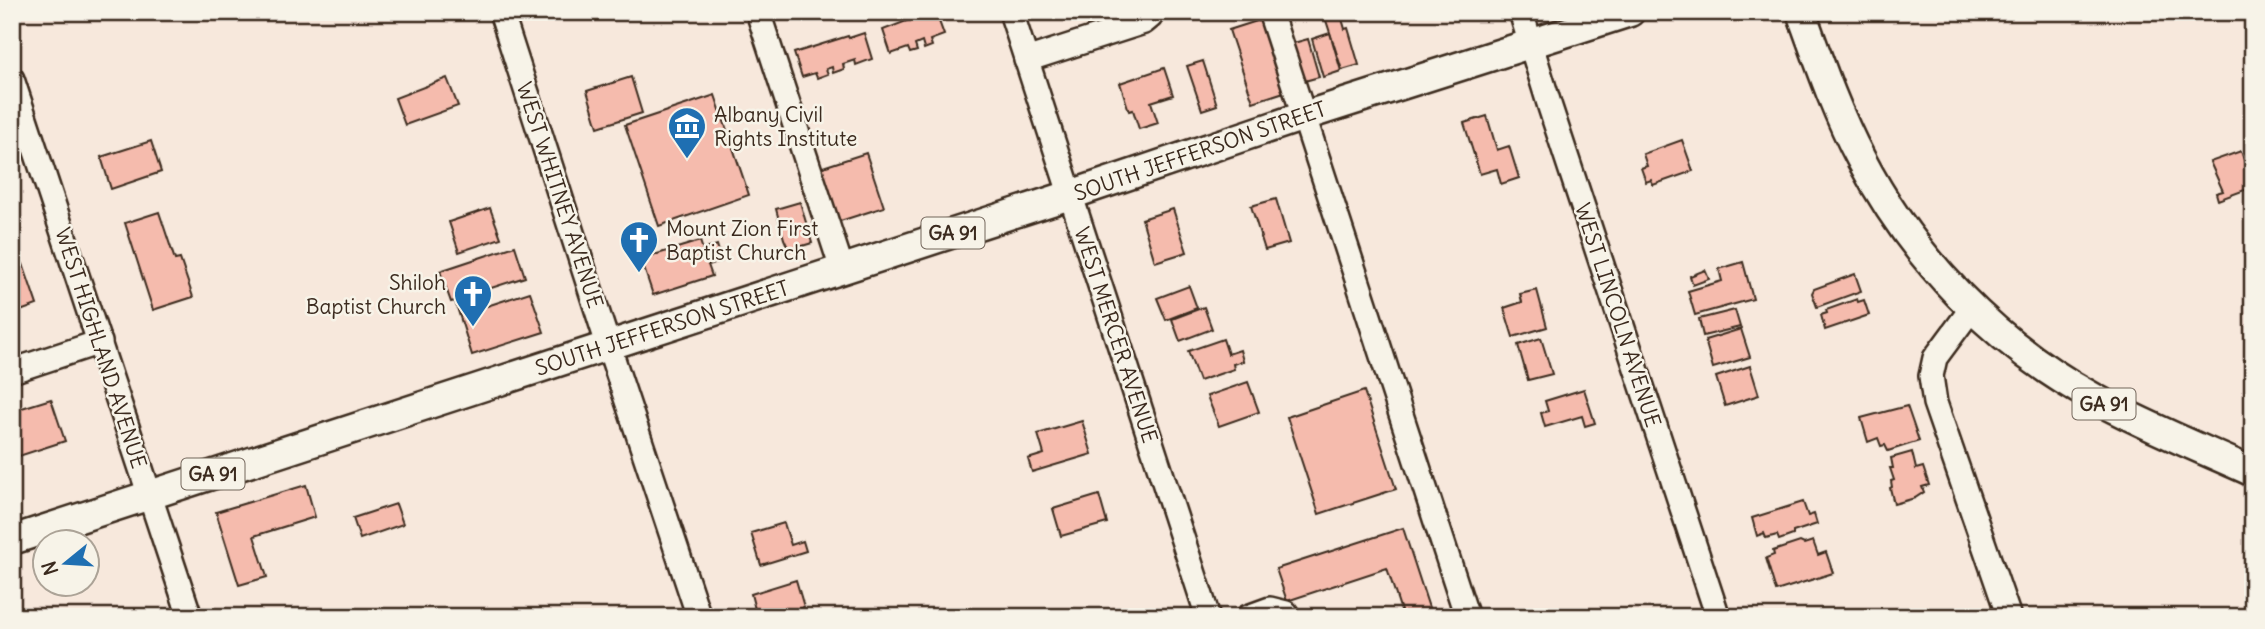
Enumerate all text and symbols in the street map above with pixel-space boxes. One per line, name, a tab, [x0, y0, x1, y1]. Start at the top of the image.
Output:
street label: WEST WHITNEY AVENUE	[511, 78, 609, 312]
street label: SOUTH JEFFERSON STREET	[1070, 95, 1330, 207]
place label: Albany Civil Rights Institute	[714, 101, 857, 152]
museum icon: Albany Civil Rights Institute	[666, 105, 708, 160]
street label: WEST LINCOLN AVENUE	[1569, 199, 1667, 431]
place label: Mount Zion First Baptist Church	[666, 215, 818, 266]
road number: GA 91	[922, 218, 984, 248]
church icon: Mount Zion First Baptist Church	[618, 219, 660, 274]
street label: WEST HIGHLAND AVENUE	[49, 224, 153, 472]
street label: WEST MERCER AVENUE	[1068, 224, 1164, 446]
place label: Shiloh Baptist Church	[306, 269, 446, 320]
church icon: Shiloh Baptist Church	[452, 273, 494, 328]
street label: SOUTH JEFFERSON STREET	[532, 274, 792, 382]
road number: GA 91	[2072, 388, 2136, 420]
road number: GA 91	[182, 458, 244, 489]
north arrow	[32, 528, 102, 598]
text: N	[36, 558, 63, 578]

